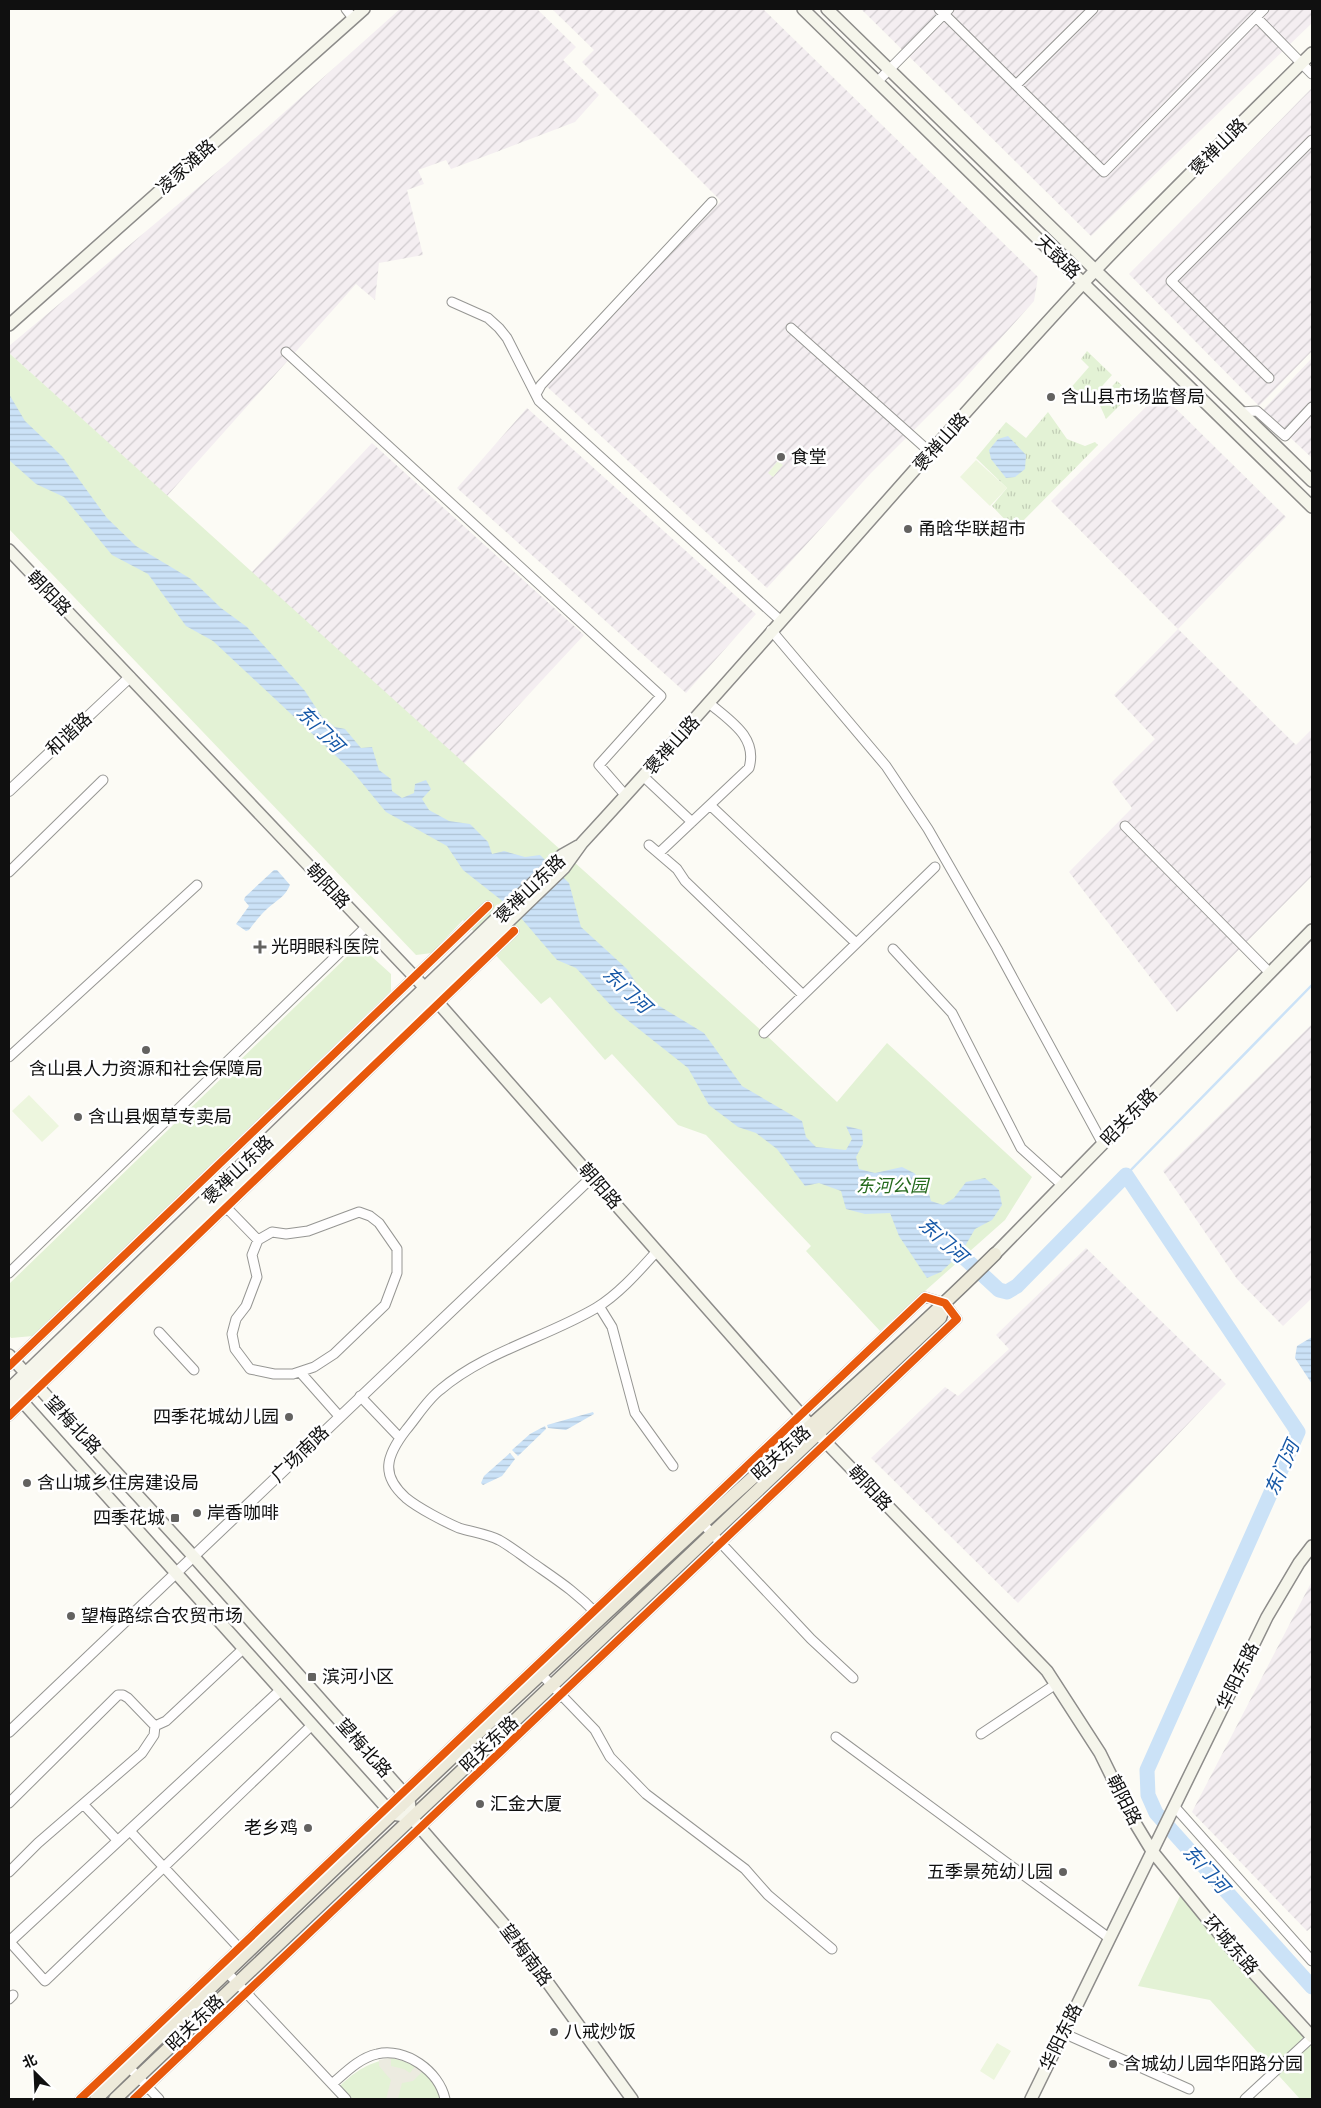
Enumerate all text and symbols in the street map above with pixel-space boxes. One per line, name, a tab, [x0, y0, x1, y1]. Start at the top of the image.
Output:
street label: 褒禅山路	[1185, 114, 1251, 180]
street label: 凌家滩路	[152, 135, 220, 199]
street label: 天鼓路	[1031, 230, 1085, 284]
place label: 含山县市场监督局	[1061, 386, 1205, 408]
marker: 含山县市场监督局	[1045, 391, 1057, 403]
street label: 褒禅山路	[909, 408, 973, 476]
place label: 食堂	[791, 446, 827, 468]
marker: 食堂	[775, 451, 787, 463]
place label: 甬晗华联超市	[918, 518, 1026, 540]
marker: 甬晗华联超市	[902, 523, 914, 535]
street label: 朝阳路	[22, 566, 76, 620]
water label: 东门河	[292, 701, 351, 760]
street label: 和谐路	[42, 708, 96, 760]
street label: 褒禅山路	[640, 711, 704, 779]
street label: 褒禅山东路	[490, 850, 570, 928]
street label: 朝阳路	[302, 859, 354, 913]
place label: 光明眼科医院	[271, 936, 379, 958]
marker: 光明眼科医院	[253, 940, 267, 954]
water label: 东门河	[598, 962, 659, 1021]
marker: 含山县人力资源和社会保障局	[140, 1044, 152, 1056]
place label: 含山县人力资源和社会保障局	[29, 1058, 263, 1080]
street label: 昭关东路	[1096, 1083, 1162, 1151]
place label: 含山县烟草专卖局	[88, 1106, 232, 1128]
marker: 含山县烟草专卖局	[72, 1111, 84, 1123]
street label: 褒禅山东路	[198, 1131, 278, 1209]
street label: 朝阳路	[574, 1158, 626, 1214]
park label: 东河公园	[856, 1175, 931, 1197]
water label: 东门河	[914, 1212, 975, 1270]
street label: 望梅北路	[40, 1391, 106, 1459]
place label: 四季花城幼儿园	[153, 1406, 279, 1428]
marker: 四季花城幼儿园	[283, 1411, 295, 1423]
street label: 广场南路	[266, 1421, 334, 1487]
street label: 昭关东路	[747, 1421, 815, 1485]
water label: 东门河	[1260, 1434, 1306, 1499]
street label: 朝阳路	[844, 1461, 896, 1515]
place label: 含山城乡住房建设局	[37, 1472, 199, 1494]
marker: 含山城乡住房建设局	[21, 1477, 33, 1489]
place label: 岸香咖啡	[207, 1502, 279, 1524]
place label: 四季花城	[93, 1507, 165, 1529]
marker: 岸香咖啡	[191, 1507, 203, 1519]
marker: 四季花城	[169, 1512, 181, 1524]
place label: 望梅路综合农贸市场	[81, 1605, 243, 1627]
marker: 望梅路综合农贸市场	[65, 1610, 77, 1622]
street label: 华阳东路	[1212, 1639, 1264, 1713]
place label: 滨河小区	[322, 1666, 394, 1688]
marker: 滨河小区	[306, 1671, 318, 1683]
street label: 昭关东路	[455, 1711, 523, 1777]
street label: 望梅北路	[332, 1714, 396, 1782]
street label: 朝阳路	[1102, 1771, 1146, 1829]
place label: 汇金大厦	[490, 1793, 562, 1815]
marker: 汇金大厦	[474, 1798, 486, 1810]
place label: 老乡鸡	[244, 1817, 298, 1839]
marker: 老乡鸡	[302, 1822, 314, 1834]
water label: 东门河	[1178, 1840, 1236, 1901]
place label: 五季景苑幼儿园	[927, 1861, 1053, 1883]
marker: 五季景苑幼儿园	[1057, 1866, 1069, 1878]
street label: 环城东路	[1199, 1911, 1263, 1979]
street label: 望梅南路	[496, 1920, 556, 1990]
street label: 昭关东路	[161, 1990, 229, 2056]
street label: 华阳东路	[1035, 2000, 1087, 2074]
place label: 八戒炒饭	[564, 2021, 636, 2043]
marker: 八戒炒饭	[548, 2026, 560, 2038]
north arrow	[10, 2048, 60, 2098]
text: 北	[20, 2051, 40, 2072]
place label: 含城幼儿园华阳路分园	[1123, 2053, 1303, 2075]
marker: 含城幼儿园华阳路分园	[1107, 2058, 1119, 2070]

